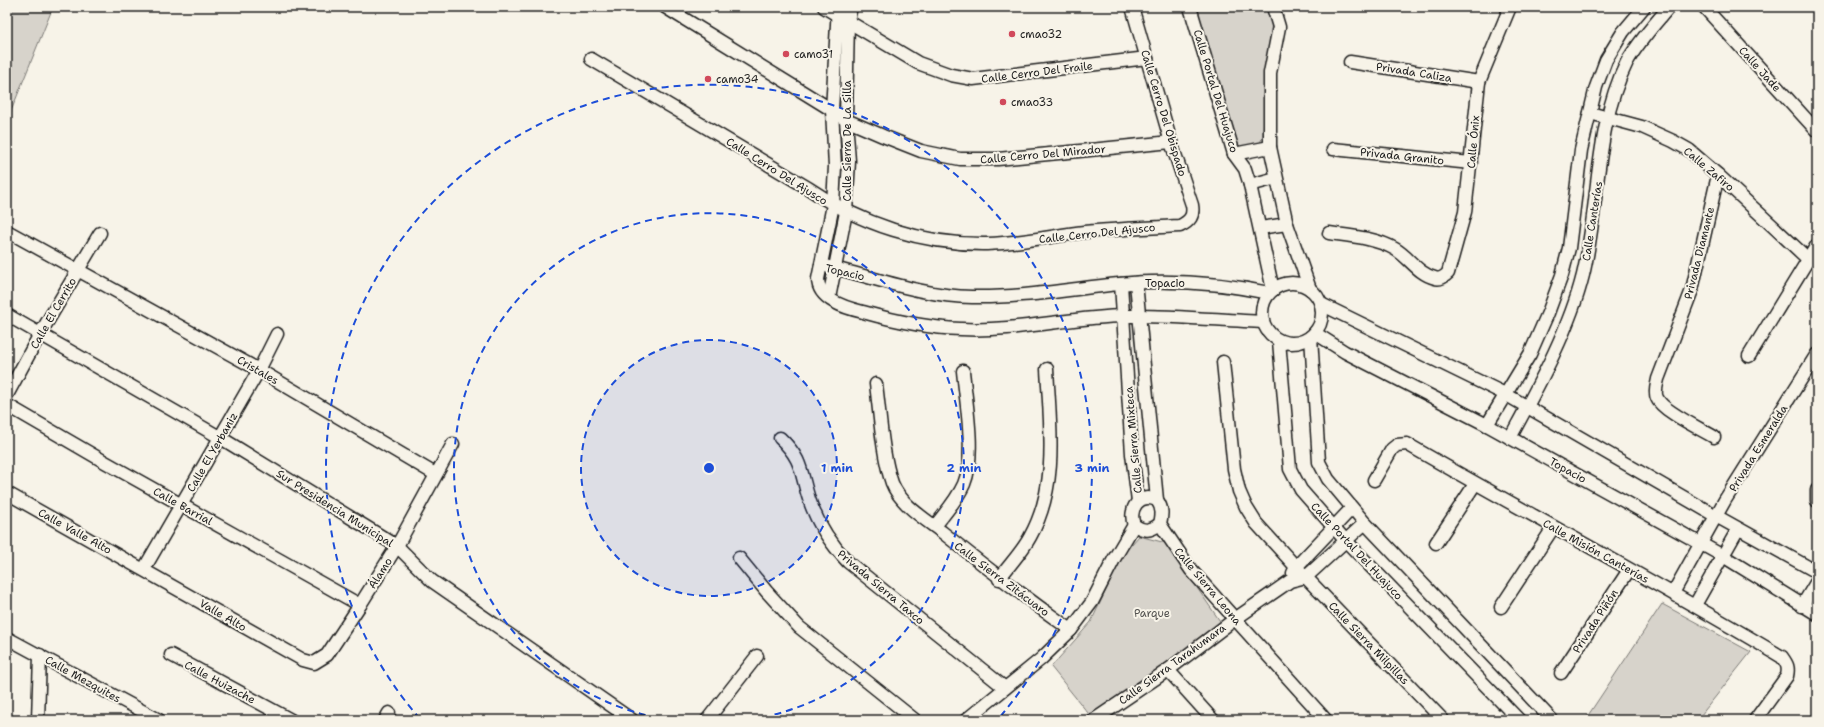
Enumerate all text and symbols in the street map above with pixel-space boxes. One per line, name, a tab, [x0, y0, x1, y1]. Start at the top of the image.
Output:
place label: cmao32	[1020, 27, 1062, 42]
street label: Calle Portal Del Huajuco	[1190, 28, 1242, 155]
marker: cmao32	[1007, 29, 1017, 39]
street label: Calle Jade	[1735, 43, 1784, 95]
place label: camo31	[794, 47, 833, 62]
street label: Calle Cerro Del Obispado	[1137, 48, 1190, 179]
marker: camo31	[781, 49, 791, 59]
street label: Calle Cerro Del Fraile	[981, 58, 1094, 87]
street label: Privada Caliza	[1375, 59, 1453, 86]
place label: camo34	[716, 72, 759, 87]
marker: camo34	[703, 74, 713, 84]
street label: Calle Sierra De La Silla	[840, 80, 855, 202]
place label: cmao33	[1011, 95, 1053, 110]
marker: cmao33	[998, 97, 1008, 107]
street label: Calle Ónix	[1463, 115, 1483, 169]
street label: Calle Cerro Del Ajusco	[723, 134, 831, 209]
street label: Calle Cerro Del Mirador	[980, 142, 1106, 167]
street label: Calle Zafiro	[1680, 144, 1737, 195]
street label: Privada Granito	[1359, 145, 1445, 168]
street label: Calle Canterías	[1579, 180, 1606, 262]
street label: Privada Diamante	[1681, 205, 1718, 301]
street label: Calle Cerro Del Ajusco	[1038, 220, 1156, 247]
street label: Topacio	[824, 261, 866, 284]
street label: Calle El Cerrito	[27, 275, 80, 352]
street label: Topacio	[1145, 276, 1185, 291]
street label: Cristales	[234, 353, 281, 388]
street label: Calle Sierra Mixteca	[1121, 386, 1146, 494]
street label: Privada Esmeralda	[1726, 402, 1791, 495]
street label: Calle El Yerbaniz	[184, 410, 241, 495]
street label: Topacio	[1547, 454, 1589, 487]
text: 1 min	[821, 460, 853, 476]
text: 2 min	[947, 460, 982, 476]
text: 3 min	[1075, 460, 1110, 476]
centre of rings	[702, 461, 716, 475]
street label: Sur Presidencia Municipal	[273, 466, 397, 551]
street label: Calle Barrial	[150, 484, 216, 529]
street label: Calle Portal Del Huajuco	[1307, 499, 1406, 604]
street label: Calle Valle Alto	[35, 505, 114, 558]
street label: Calle Misión Canterías	[1540, 516, 1652, 587]
street label: Calle Sierra Zitácuaro	[951, 539, 1052, 620]
street label: Calle Sierra Leona	[1171, 544, 1245, 628]
street label: Privada Sierra Taxco	[834, 547, 927, 628]
street label: Álamo	[364, 554, 396, 592]
street label: Privada Piñón	[1569, 586, 1622, 656]
street label: Valle Alto	[196, 596, 249, 635]
street label: Calle Sierra Milpillas	[1325, 599, 1412, 688]
park label: Parque	[1134, 606, 1170, 621]
street label: Calle Sierra Tarahumara	[1116, 620, 1229, 708]
street label: Calle Mezquites	[42, 652, 123, 706]
street label: Calle Huizache	[182, 657, 258, 707]

